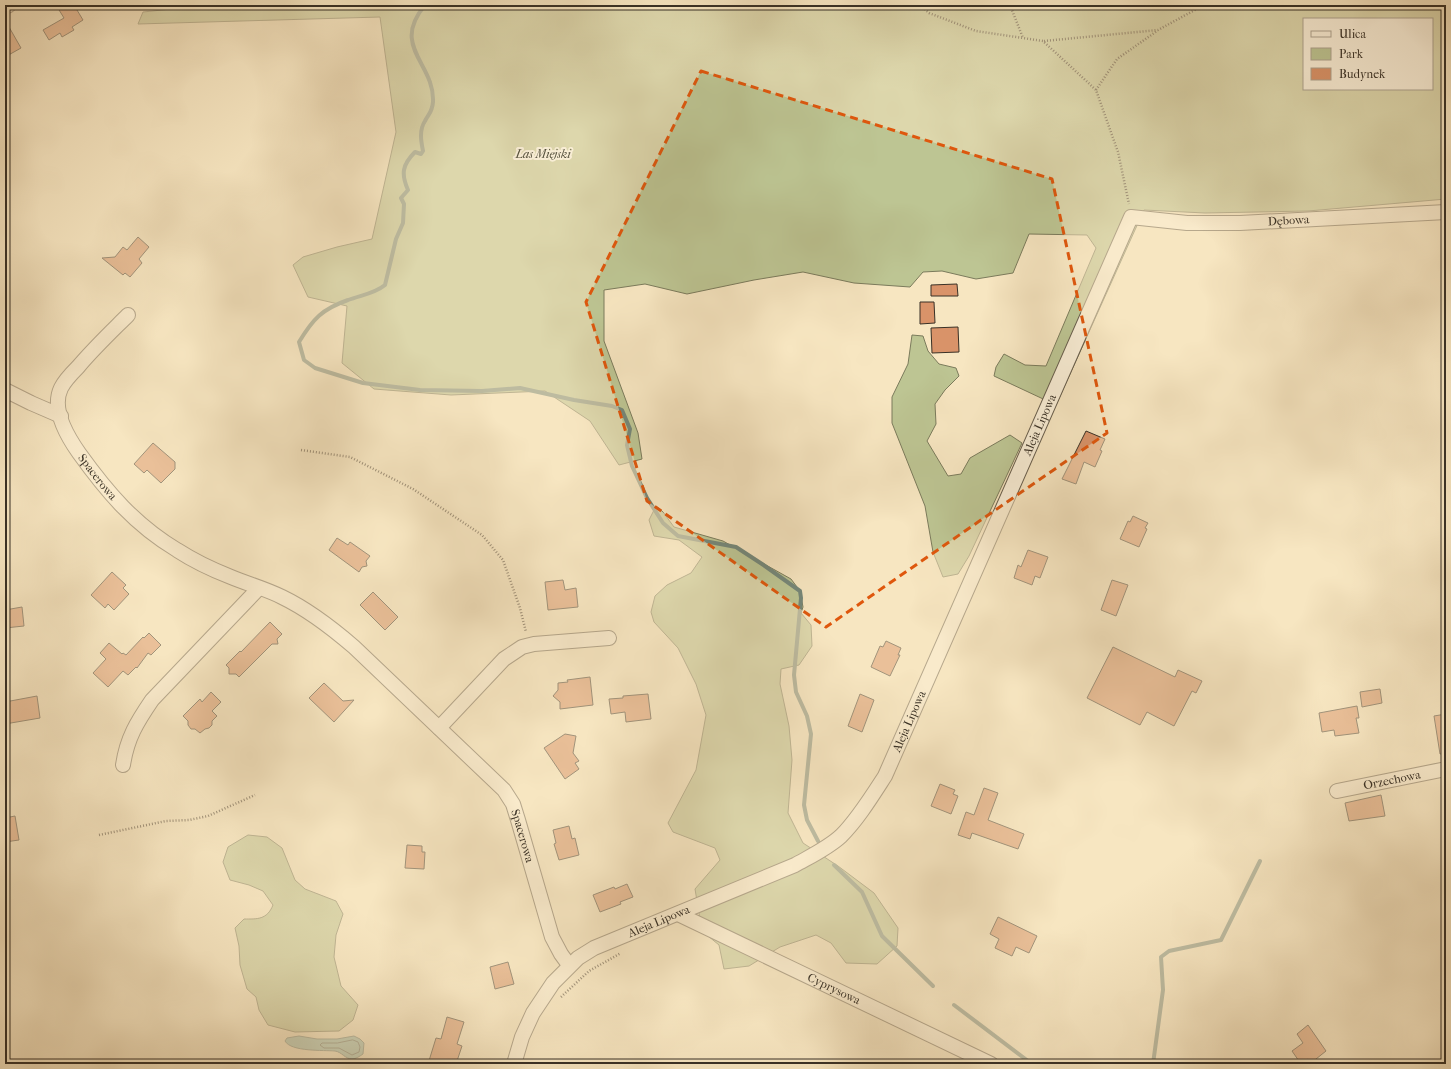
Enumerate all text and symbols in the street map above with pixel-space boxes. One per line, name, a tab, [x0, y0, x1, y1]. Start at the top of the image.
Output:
legend	[1303, 18, 1433, 90]
text: Ulica	[1339, 27, 1366, 41]
text: Park	[1339, 47, 1364, 61]
text: Budynek	[1339, 67, 1386, 81]
park label: Las Miejski	[514, 147, 572, 161]
street label: Dębowa	[1267, 212, 1310, 229]
street label: Aleja Lipowa	[1019, 392, 1059, 459]
street label: Spacerowa	[75, 451, 120, 503]
street label: Aleja Lipowa	[889, 688, 929, 755]
street label: Orzechowa	[1362, 767, 1422, 793]
street label: Spacerowa	[508, 808, 537, 865]
street label: Aleja Lipowa	[625, 902, 692, 941]
street label: Cyprysowa	[805, 970, 863, 1008]

